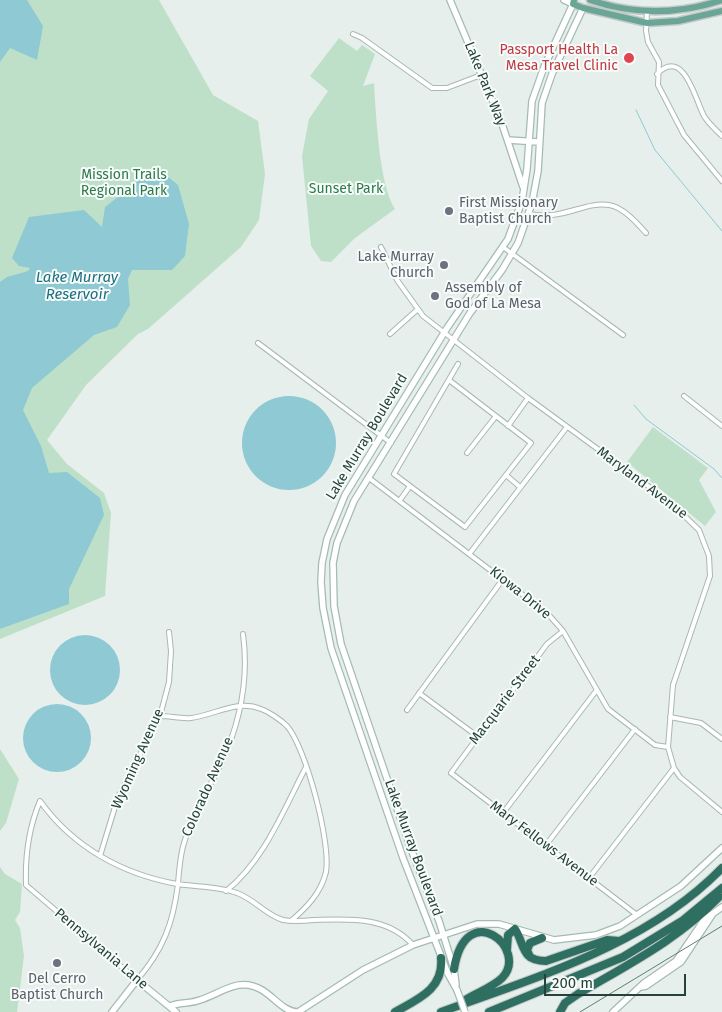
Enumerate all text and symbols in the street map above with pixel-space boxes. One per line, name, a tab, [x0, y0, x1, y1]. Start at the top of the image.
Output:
street label: Lake Park Way	[460, 39, 510, 129]
place label: Passport Health La Mesa Travel Clinic	[500, 42, 618, 74]
marker: Passport Health La Mesa Travel Clinic	[622, 51, 636, 65]
park label: Mission Trails Regional Park	[81, 167, 167, 200]
park label: Sunset Park	[309, 181, 383, 197]
place label: First Missionary Baptist Church	[459, 195, 558, 228]
marker: First Missionary Baptist Church	[443, 205, 455, 217]
place label: Lake Murray Church	[358, 249, 434, 282]
marker: Lake Murray Church	[438, 259, 450, 271]
water label: Lake Murray Reservoir	[36, 269, 118, 304]
place label: Assembly of God of La Mesa	[445, 280, 541, 312]
marker: Assembly of God of La Mesa	[429, 290, 441, 302]
street label: Lake Murray Boulevard	[323, 371, 411, 503]
street label: Maryland Avenue	[593, 443, 691, 523]
street label: Kiowa Drive	[486, 563, 554, 623]
street label: Macquarie Street	[466, 652, 544, 748]
street label: Wyoming Avenue	[108, 706, 168, 812]
street label: Colorado Avenue	[179, 735, 237, 839]
street label: Lake Murray Boulevard	[380, 777, 446, 919]
street label: Mary Fellows Avenue	[486, 798, 602, 890]
street label: Pennsylvania Lane	[51, 905, 151, 993]
marker: Del Cerro Baptist Church	[51, 957, 63, 969]
scale bar	[547, 964, 690, 996]
place label: Del Cerro Baptist Church	[11, 971, 103, 1004]
text: 200 m	[552, 974, 593, 992]

